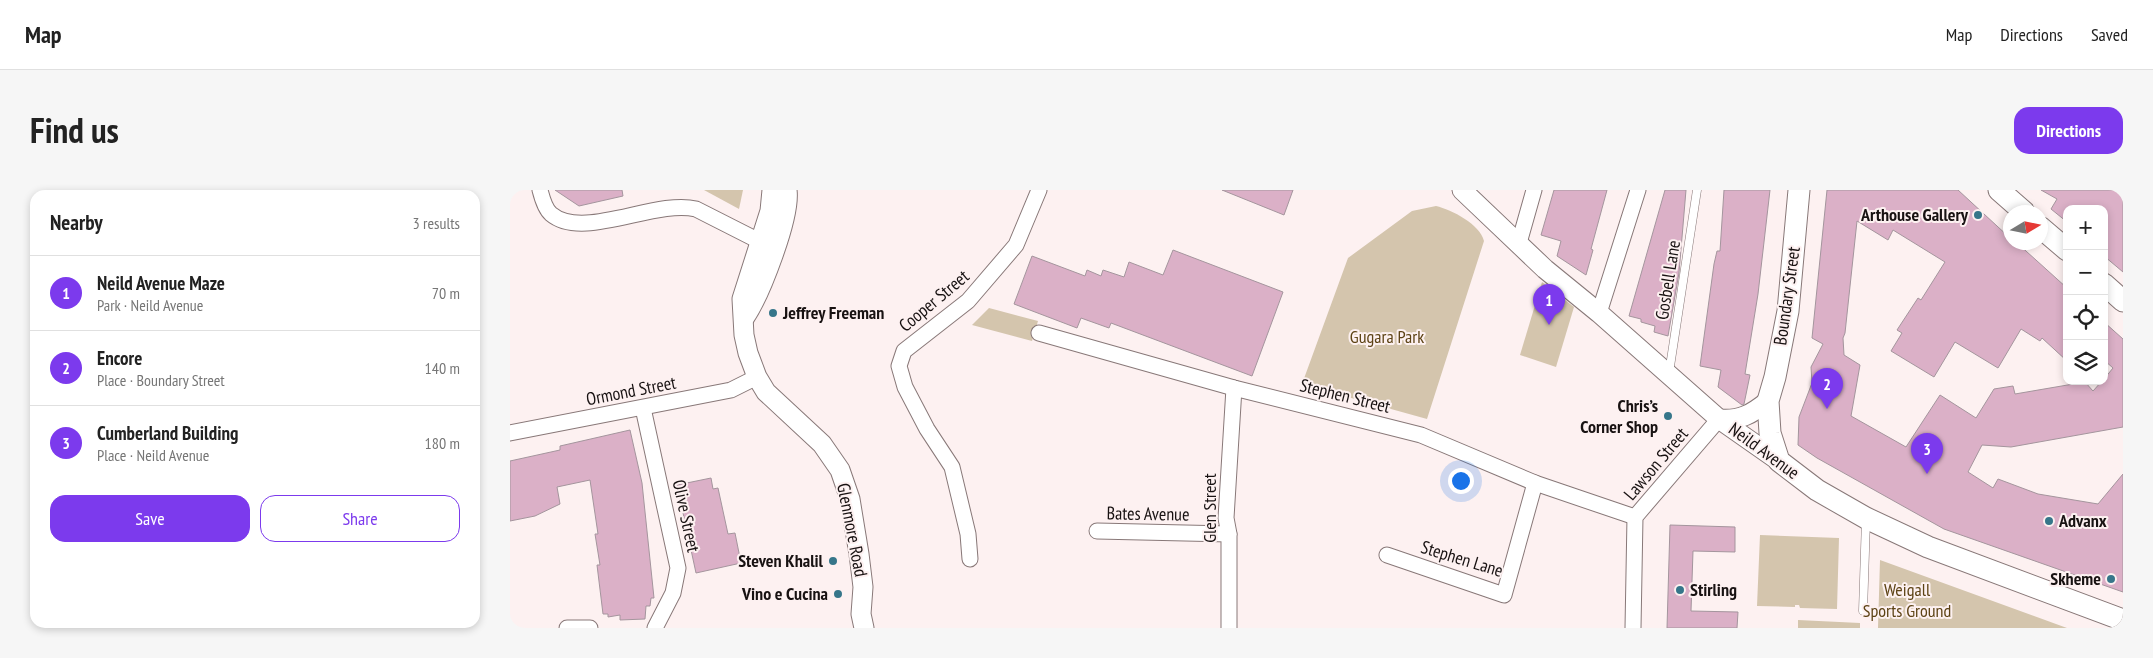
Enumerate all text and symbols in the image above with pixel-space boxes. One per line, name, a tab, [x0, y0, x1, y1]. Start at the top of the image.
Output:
text: Map	[25, 19, 62, 50]
text: Map	[1946, 23, 1972, 46]
text: Directions	[2000, 23, 2063, 46]
text: Saved	[2091, 23, 2128, 46]
text: Find us	[30, 107, 119, 153]
button: Directions	[2014, 107, 2123, 154]
place label: Arthouse Gallery	[1860, 203, 1969, 226]
north arrow	[2003, 205, 2048, 250]
map controls	[2063, 205, 2108, 385]
button: +	[2063, 205, 2108, 250]
text: Nearby	[50, 209, 103, 236]
marker: Arthouse Gallery	[1972, 209, 1984, 221]
text: 3 results	[413, 213, 460, 233]
street label: Gosbell Lane	[1650, 239, 1685, 321]
street label: Boundary Street	[1768, 245, 1805, 347]
button: −	[2063, 250, 2108, 295]
street label: Cooper Street	[894, 265, 973, 337]
text: Neild Avenue Maze	[97, 271, 225, 295]
text: 1	[62, 283, 70, 303]
text: 70 m	[432, 283, 460, 303]
pin: 1	[1533, 284, 1565, 325]
text: Park · Neild Avenue	[97, 295, 203, 315]
button: locate	[2063, 295, 2108, 340]
place label: Jeffrey Freeman	[782, 301, 884, 324]
marker: Jeffrey Freeman	[767, 307, 779, 319]
park label: Gugara Park	[1350, 325, 1424, 348]
button: layers	[2063, 340, 2108, 385]
text: Encore	[97, 346, 142, 370]
text: 2	[62, 358, 70, 378]
text: 140 m	[425, 358, 460, 378]
pin: 2	[1811, 368, 1843, 409]
text: Place · Boundary Street	[97, 370, 225, 390]
street label: Ormond Street	[584, 371, 678, 410]
street label: Stephen Street	[1298, 373, 1393, 418]
place label: Chris’s Corner Shop	[1580, 394, 1658, 438]
marker: Chris’s Corner Shop	[1662, 410, 1674, 422]
street label: Neild Avenue	[1724, 417, 1804, 484]
text: Cumberland Building	[97, 421, 238, 445]
street label: Lawson Street	[1619, 423, 1693, 505]
text: 3	[62, 433, 70, 453]
text: 180 m	[425, 433, 460, 453]
pin: 3	[1911, 433, 1943, 474]
text: Place · Neild Avenue	[97, 445, 209, 465]
your location	[1448, 468, 1474, 494]
street label: Glen Street	[1198, 473, 1221, 543]
street label: Olive Street	[668, 478, 705, 554]
street label: Glenmore Road	[832, 481, 873, 579]
button: Save	[50, 495, 250, 542]
button: Share	[260, 495, 460, 542]
street label: Bates Avenue	[1106, 501, 1190, 526]
place label: Advanx	[2058, 509, 2107, 532]
marker: Advanx	[2043, 515, 2055, 527]
street label: Stephen Lane	[1418, 535, 1506, 582]
place label: Steven Khalil	[738, 549, 824, 572]
marker: Steven Khalil	[827, 555, 839, 567]
place label: Skheme	[2050, 567, 2101, 590]
marker: Skheme	[2105, 573, 2117, 585]
place label: Stirling	[1690, 578, 1737, 601]
park label: Weigall Sports Ground	[1863, 578, 1951, 622]
place label: Vino e Cucina	[741, 582, 828, 605]
marker: Stirling	[1674, 584, 1686, 596]
marker: Vino e Cucina	[832, 588, 844, 600]

